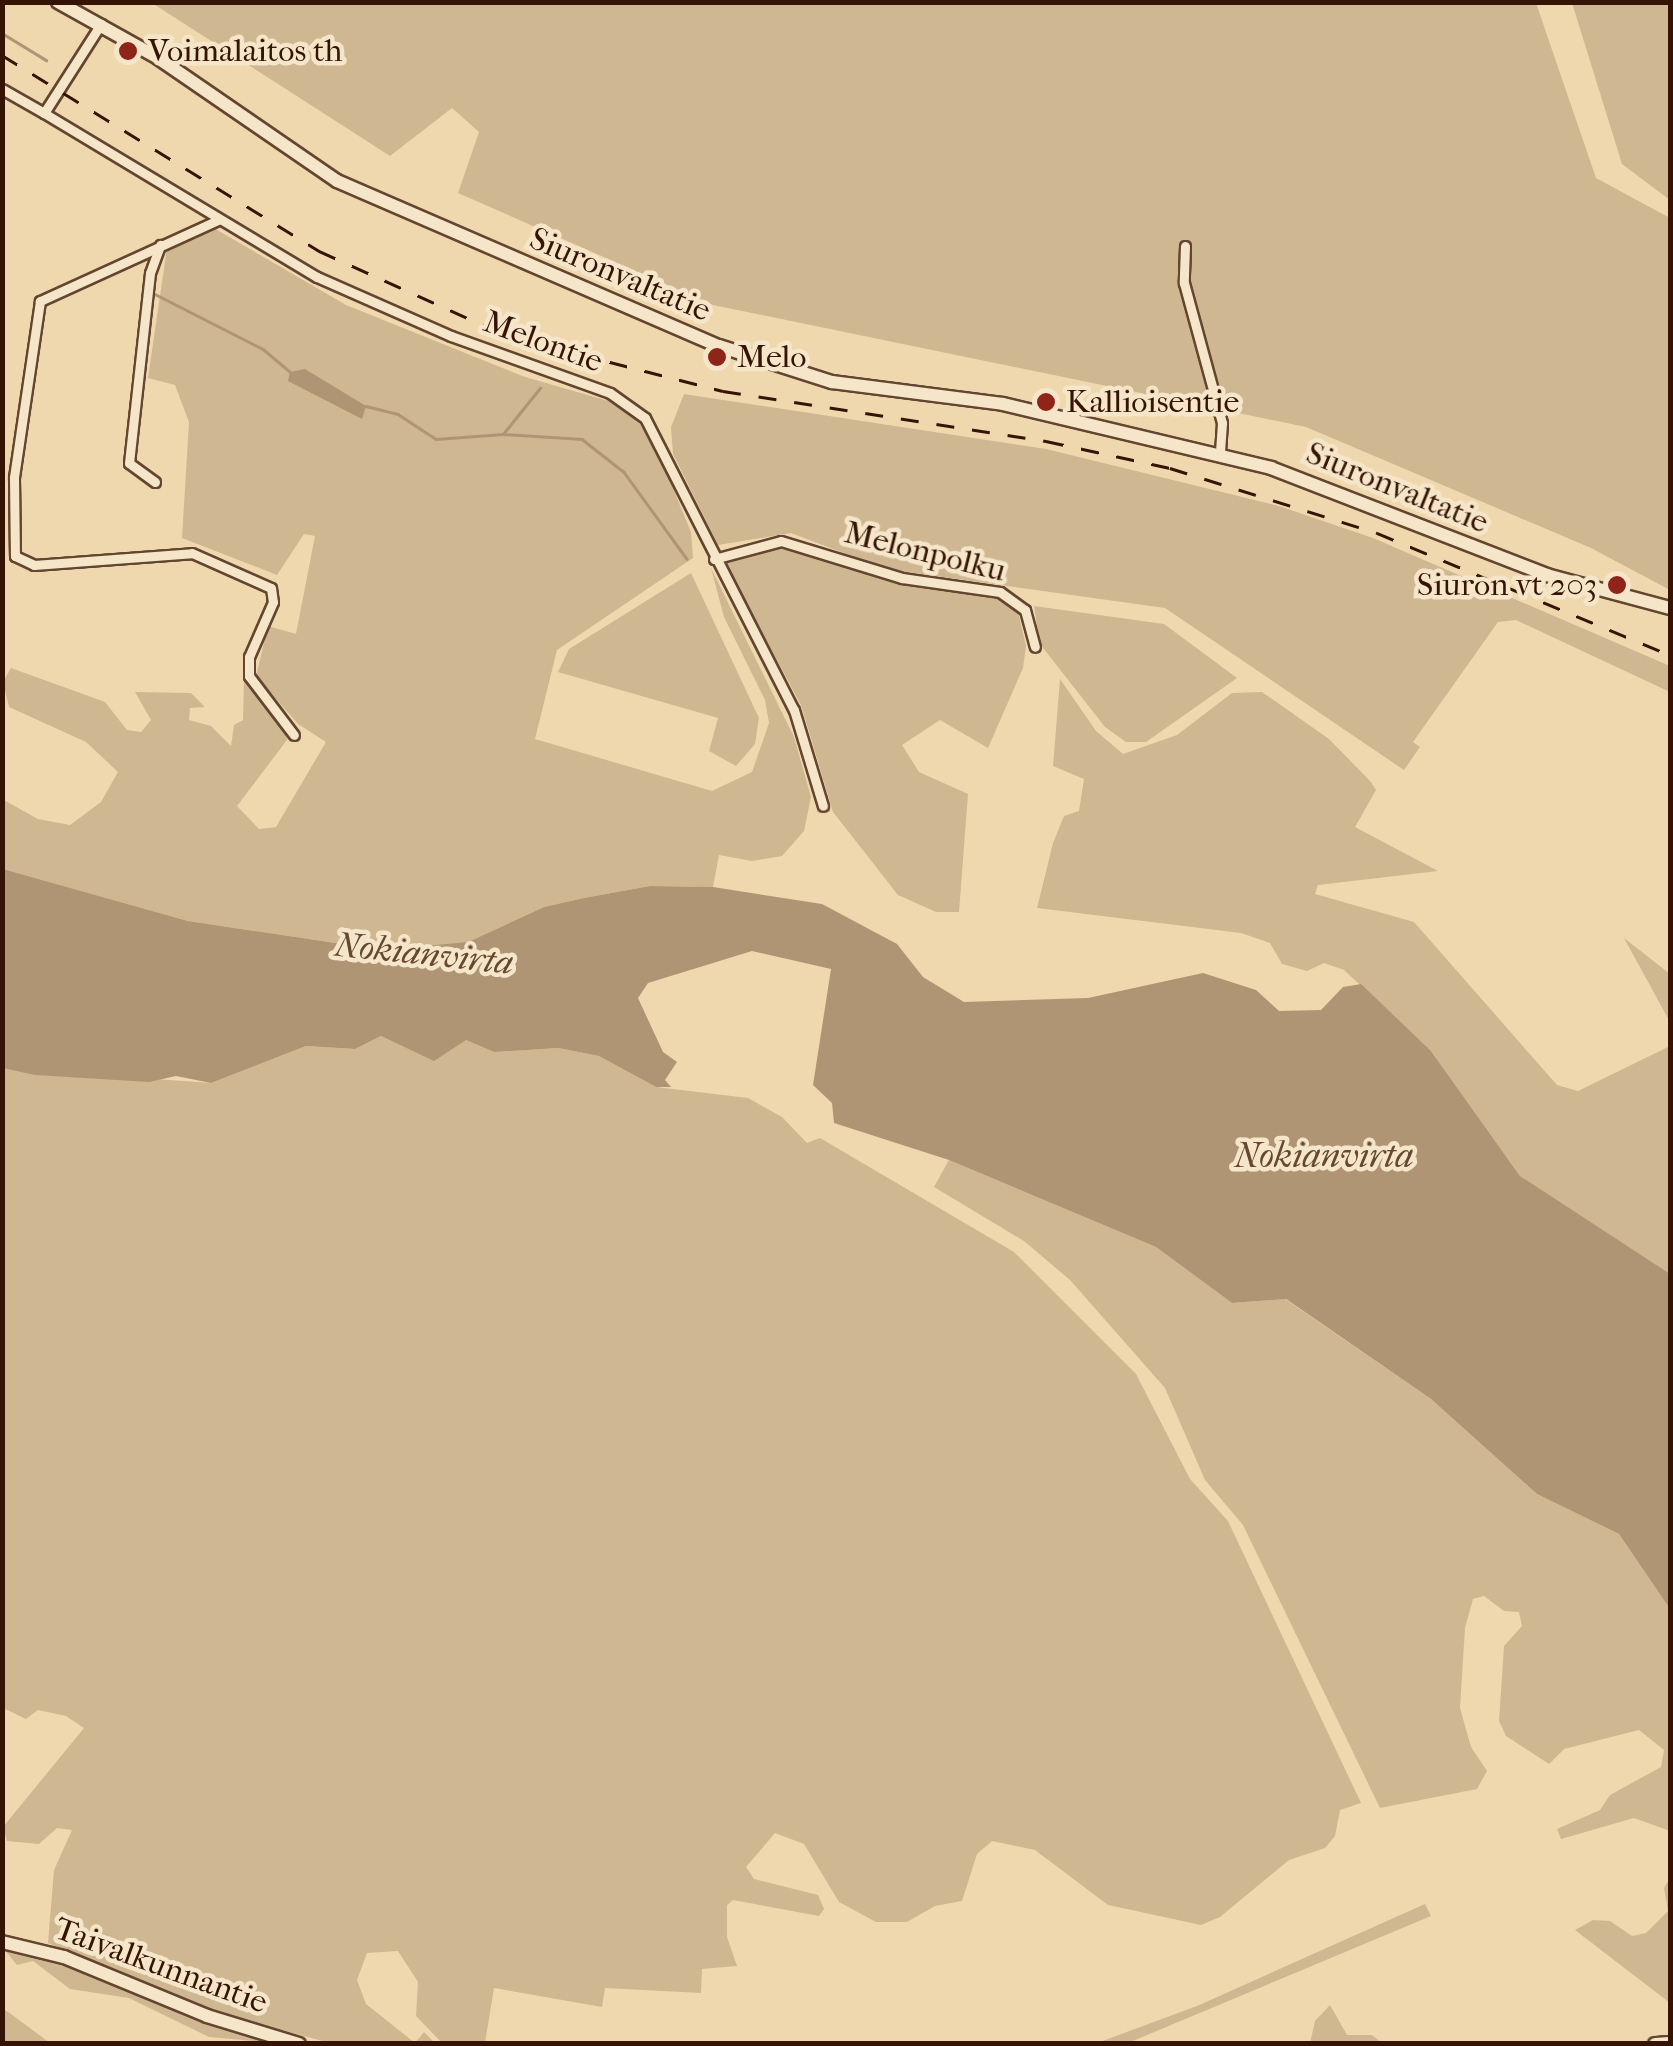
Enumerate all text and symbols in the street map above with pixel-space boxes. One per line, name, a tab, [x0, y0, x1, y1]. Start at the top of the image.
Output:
place label: Voimalaitos th	[148, 32, 342, 70]
marker: Voimalaitos th	[117, 40, 139, 62]
street label: Siuronvaltatie	[524, 220, 716, 330]
street label: Melontie	[478, 303, 608, 381]
place label: Melo	[737, 338, 806, 376]
marker: Melo	[706, 346, 728, 368]
place label: Kallioisentie	[1066, 383, 1239, 421]
marker: Kallioisentie	[1035, 391, 1057, 413]
street label: Siuronvaltatie	[1300, 434, 1494, 542]
street label: Melonpolku	[841, 513, 1009, 591]
place label: Siuron vt 203	[1417, 566, 1597, 604]
marker: Siuron vt 203	[1606, 574, 1628, 596]
water label: Nokianvirta	[333, 924, 515, 984]
water label: Nokianvirta	[1234, 1135, 1414, 1177]
street label: Taivalkunnantie	[50, 1910, 272, 2022]

